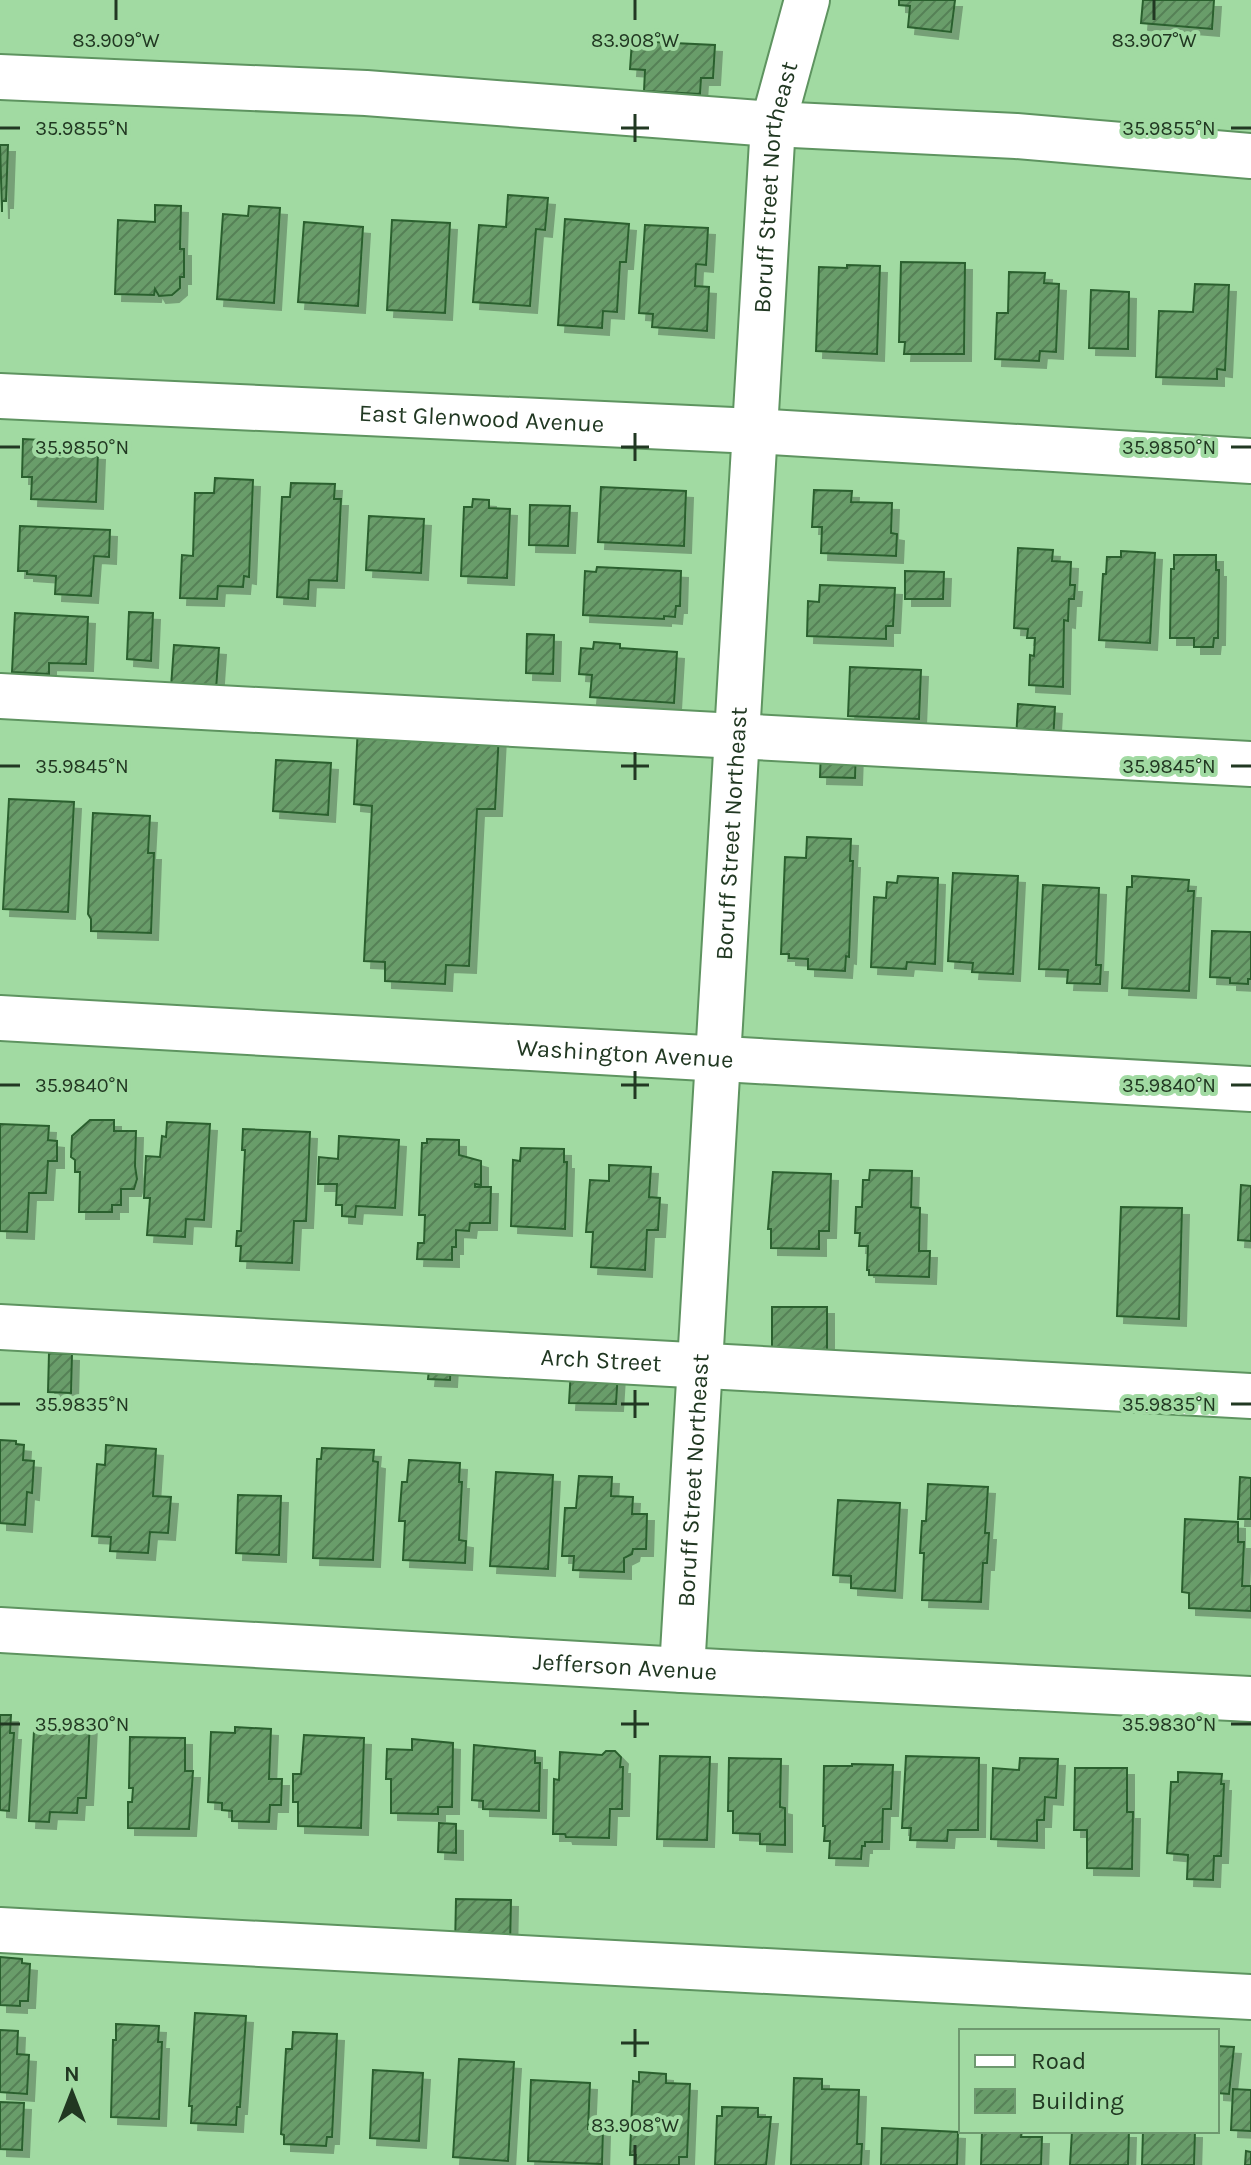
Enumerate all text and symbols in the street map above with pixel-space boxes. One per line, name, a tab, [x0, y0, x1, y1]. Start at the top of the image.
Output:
text: 83.909°W	[72, 29, 160, 52]
text: 83.908°W	[591, 29, 679, 52]
text: 83.907°W	[1111, 29, 1197, 52]
street label: Boruff Street Northeast	[748, 58, 804, 314]
text: 35.9855°N	[35, 117, 129, 140]
text: 35.9855°N	[1122, 117, 1216, 140]
street label: East Glenwood Avenue	[358, 399, 605, 438]
text: 35.9850°N	[35, 436, 129, 459]
text: 35.9850°N	[1122, 436, 1216, 459]
street label: Boruff Street Northeast	[710, 706, 753, 961]
text: 35.9845°N	[35, 755, 129, 778]
text: 35.9845°N	[1122, 755, 1216, 778]
street label: Washington Avenue	[516, 1033, 734, 1074]
text: 35.9840°N	[35, 1074, 129, 1097]
text: 35.9840°N	[1122, 1074, 1216, 1097]
street label: Arch Street	[540, 1343, 662, 1377]
street label: Boruff Street Northeast	[672, 1353, 715, 1608]
text: 35.9835°N	[35, 1393, 129, 1416]
text: 35.9835°N	[1122, 1393, 1216, 1416]
street label: Jefferson Avenue	[532, 1647, 718, 1686]
text: 35.9830°N	[35, 1713, 129, 1736]
text: 35.9830°N	[1122, 1713, 1216, 1736]
legend	[959, 2029, 1219, 2133]
text: Road	[1031, 2047, 1086, 2075]
north arrow	[32, 2053, 112, 2133]
text: N	[64, 2061, 80, 2087]
text: Building	[1031, 2087, 1124, 2115]
text: 83.908°W	[591, 2114, 679, 2137]

